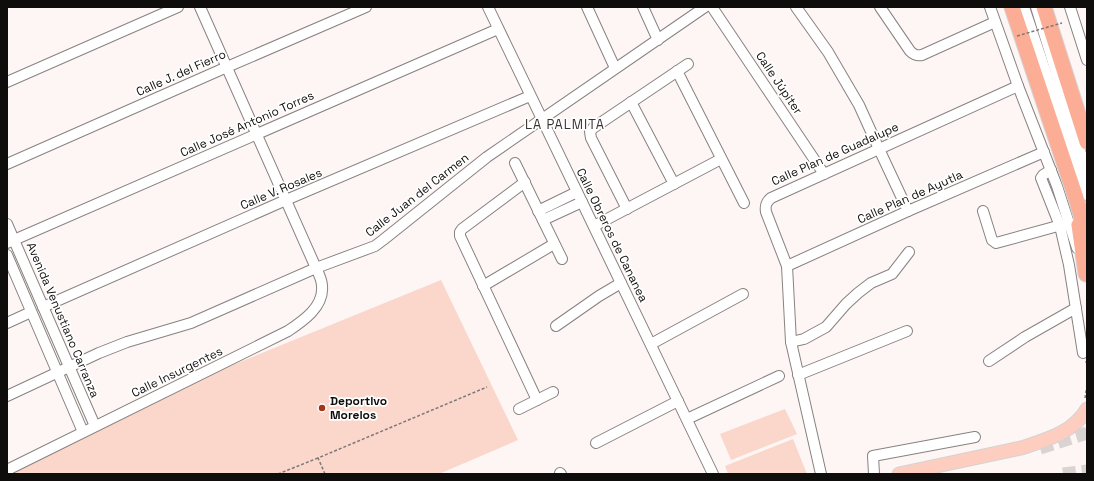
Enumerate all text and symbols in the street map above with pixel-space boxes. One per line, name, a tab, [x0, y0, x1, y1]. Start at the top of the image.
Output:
street label: Calle J. del Fierro	[134, 46, 228, 100]
street label: Calle Júpiter	[752, 48, 806, 118]
street label: Calle José Antonio Torres	[178, 87, 316, 161]
district label: LA PALMITA	[525, 116, 605, 133]
street label: Calle Plan de Guadalupe	[769, 119, 901, 189]
street label: Calle Juan del Carmen	[362, 150, 472, 240]
street label: Calle V. Rosales	[238, 165, 324, 213]
street label: Calle Obreros de Cananea	[573, 165, 651, 305]
street label: Calle Plan de Ayutla	[855, 167, 965, 227]
street label: Avenida Venustiano Carranza	[23, 240, 103, 400]
street label: Calle Insurgentes	[129, 343, 225, 401]
place label: Deportivo Morelos	[330, 393, 387, 423]
marker: Deportivo Morelos	[317, 403, 327, 413]

